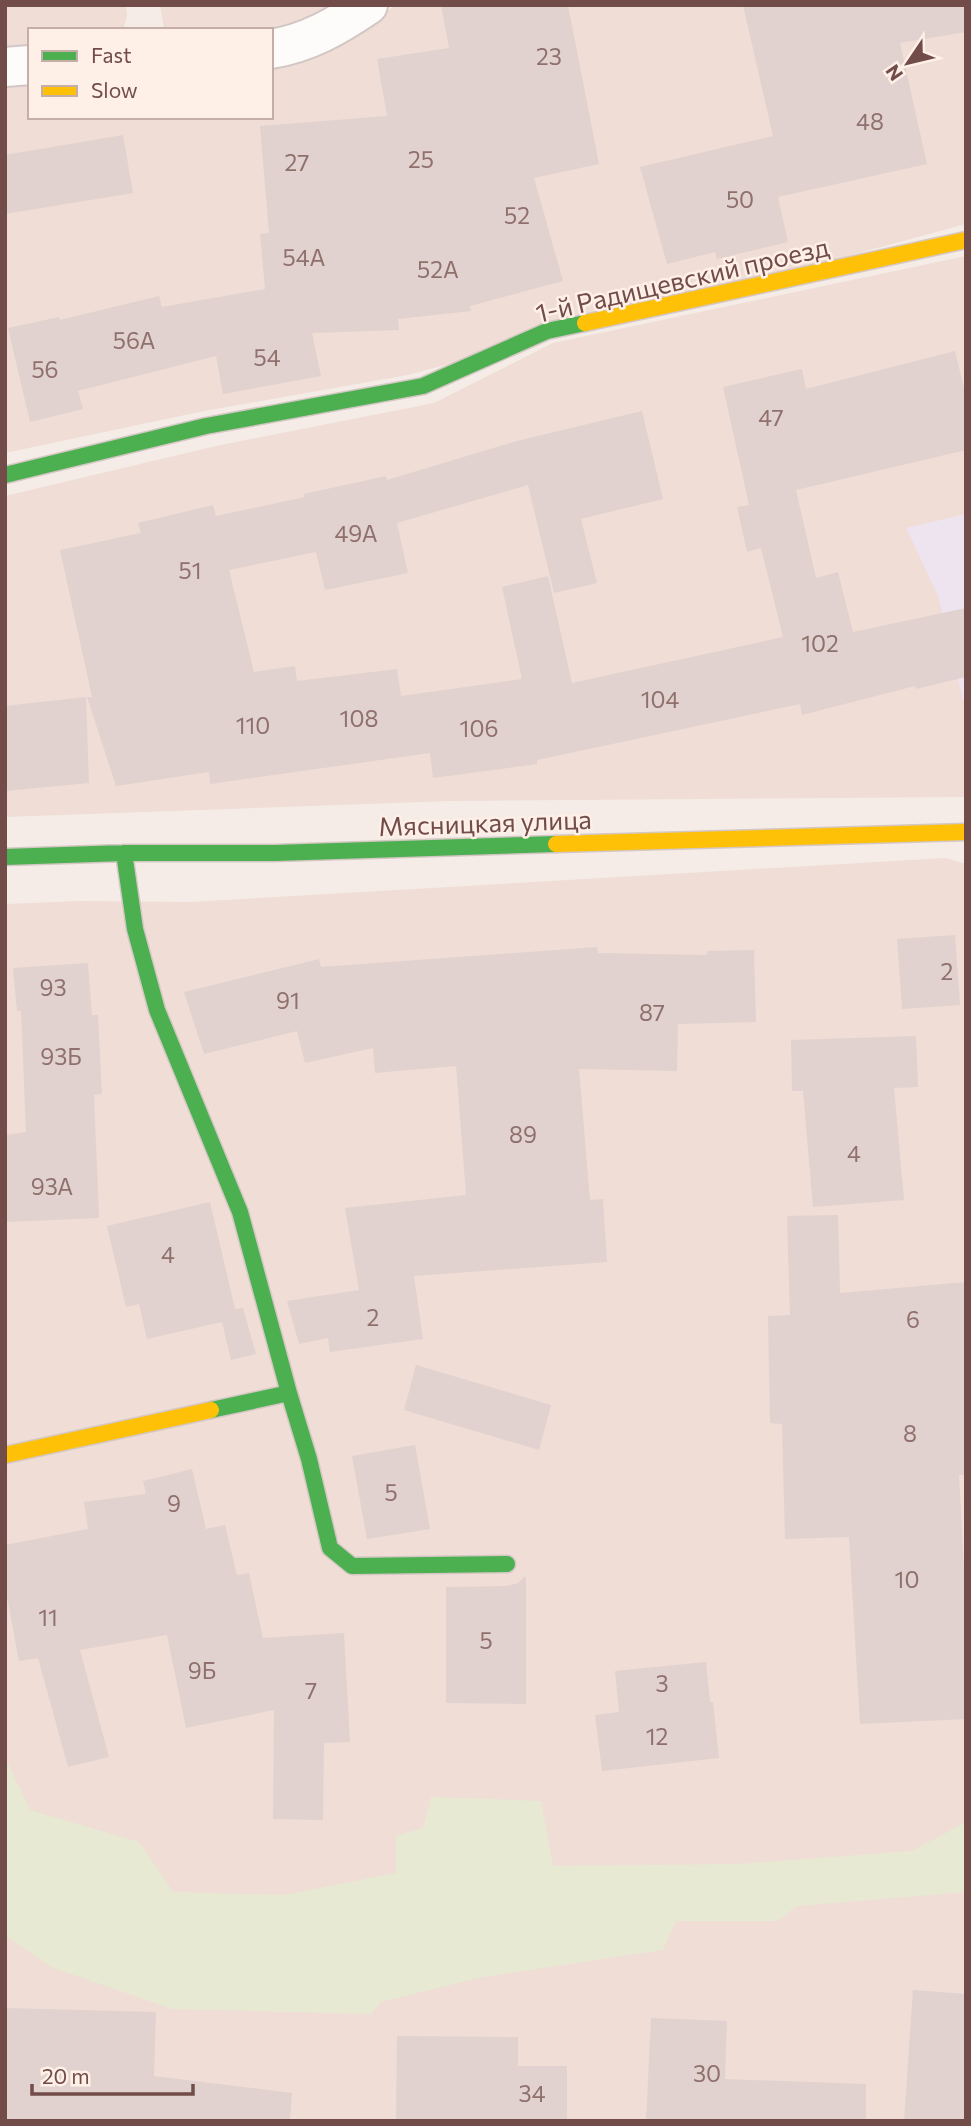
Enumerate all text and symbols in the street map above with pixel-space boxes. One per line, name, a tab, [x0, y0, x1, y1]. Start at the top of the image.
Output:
legend	[28, 28, 273, 119]
north arrow	[873, 28, 943, 98]
text: Fast	[91, 42, 132, 67]
house number: 23	[536, 42, 562, 70]
text: N	[880, 61, 907, 85]
text: Slow	[91, 77, 138, 102]
house number: 48	[856, 107, 884, 135]
house number: 25	[408, 145, 434, 173]
house number: 27	[285, 148, 309, 176]
house number: 50	[726, 185, 754, 213]
house number: 52	[504, 201, 530, 229]
street label: 1-й Радищевский проезд	[532, 230, 832, 328]
house number: 54А	[283, 243, 326, 271]
house number: 52А	[417, 255, 459, 283]
house number: 56А	[113, 326, 155, 354]
house number: 54	[253, 343, 281, 371]
house number: 56	[31, 355, 59, 383]
house number: 47	[758, 403, 784, 431]
house number: 49А	[334, 519, 378, 547]
house number: 51	[178, 556, 202, 584]
house number: 102	[801, 629, 839, 657]
house number: 104	[641, 685, 680, 713]
house number: 108	[340, 704, 378, 732]
house number: 110	[236, 711, 270, 739]
house number: 106	[460, 714, 498, 742]
street label: Мясницкая улица	[378, 803, 592, 841]
house number: 2	[941, 957, 953, 985]
house number: 93	[39, 973, 67, 1001]
house number: 91	[276, 986, 300, 1014]
house number: 87	[639, 998, 665, 1026]
house number: 93Б	[40, 1042, 82, 1070]
house number: 89	[509, 1120, 537, 1148]
house number: 4	[847, 1139, 861, 1167]
house number: 93А	[31, 1172, 73, 1200]
house number: 4	[161, 1240, 175, 1268]
house number: 2	[367, 1303, 379, 1331]
house number: 6	[906, 1305, 920, 1333]
house number: 8	[903, 1419, 917, 1447]
house number: 5	[384, 1478, 398, 1506]
house number: 9	[167, 1489, 181, 1517]
house number: 10	[895, 1565, 919, 1593]
house number: 11	[38, 1603, 58, 1631]
house number: 5	[479, 1626, 493, 1654]
house number: 9Б	[188, 1656, 216, 1684]
house number: 3	[655, 1669, 669, 1697]
house number: 7	[305, 1676, 317, 1704]
house number: 12	[646, 1722, 668, 1750]
scale bar	[32, 2052, 192, 2096]
house number: 30	[693, 2059, 721, 2087]
text: 20 m	[42, 2063, 90, 2088]
house number: 34	[519, 2079, 546, 2107]

